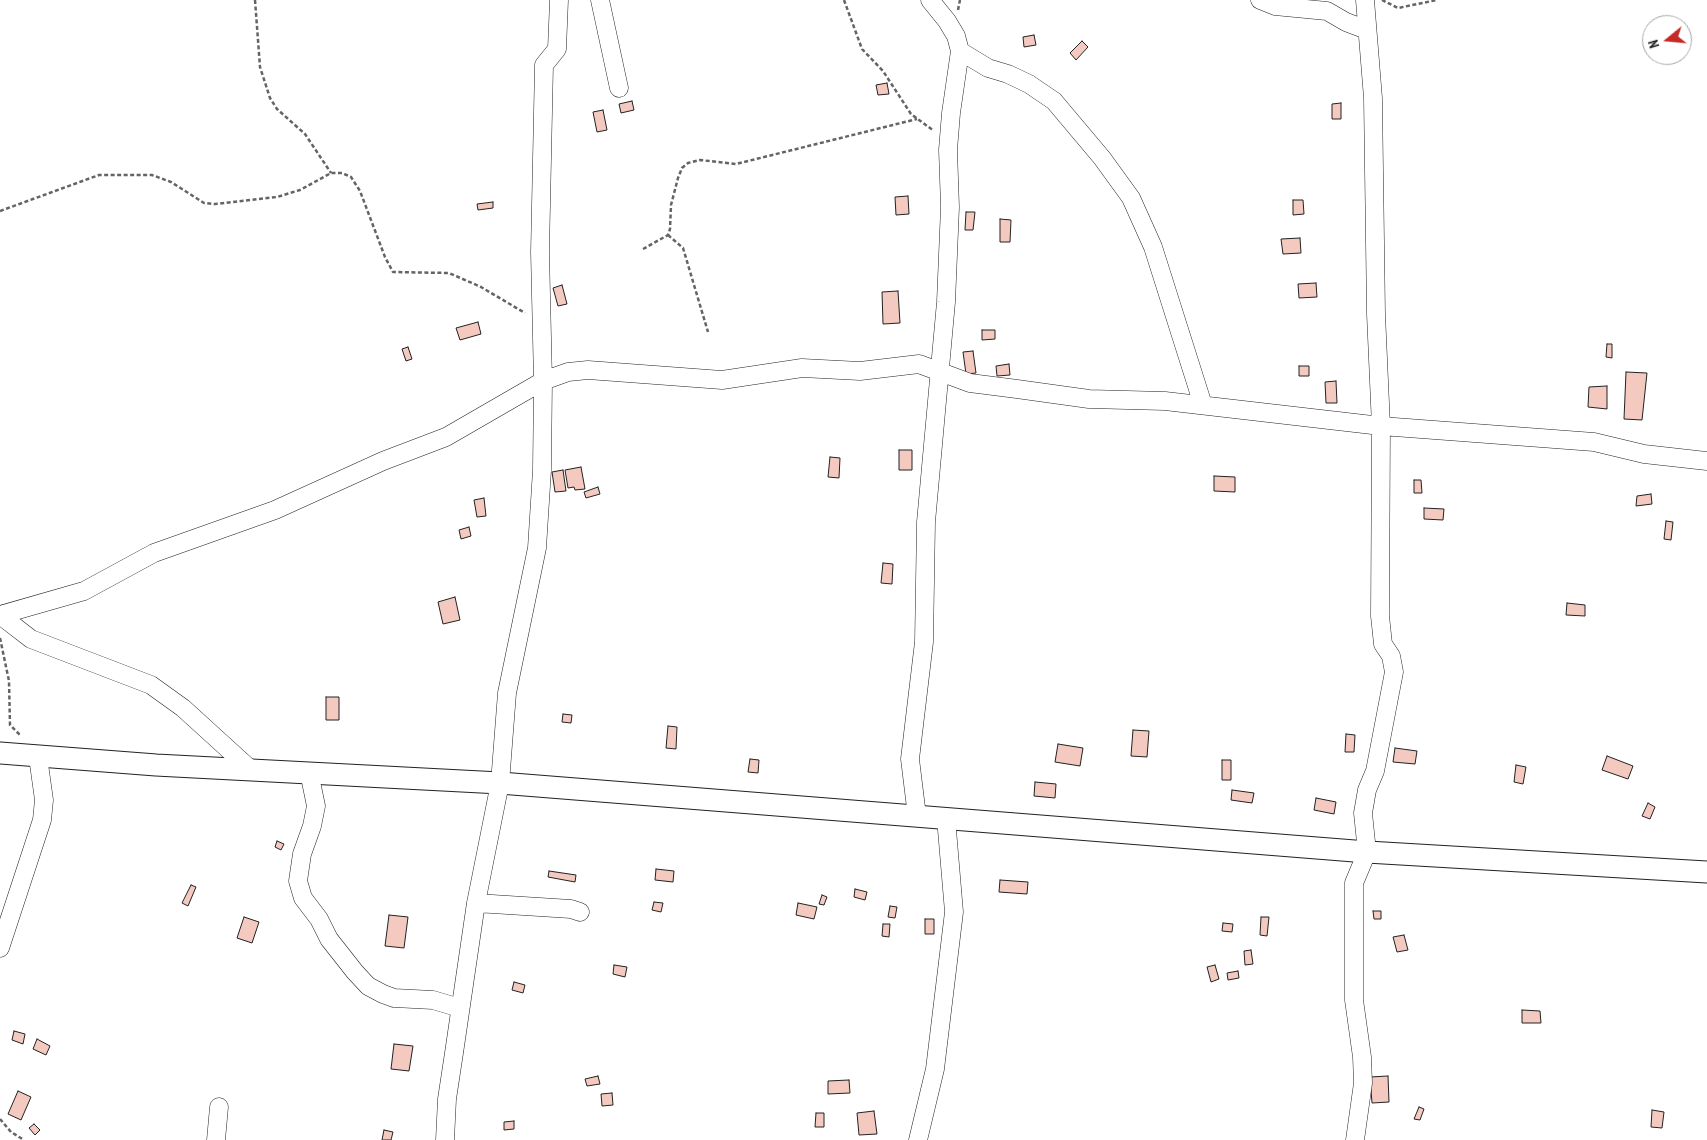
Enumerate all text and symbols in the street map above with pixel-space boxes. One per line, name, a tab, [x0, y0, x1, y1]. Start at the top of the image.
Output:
north arrow	[1642, 15, 1692, 65]
text: N	[1644, 38, 1663, 50]

